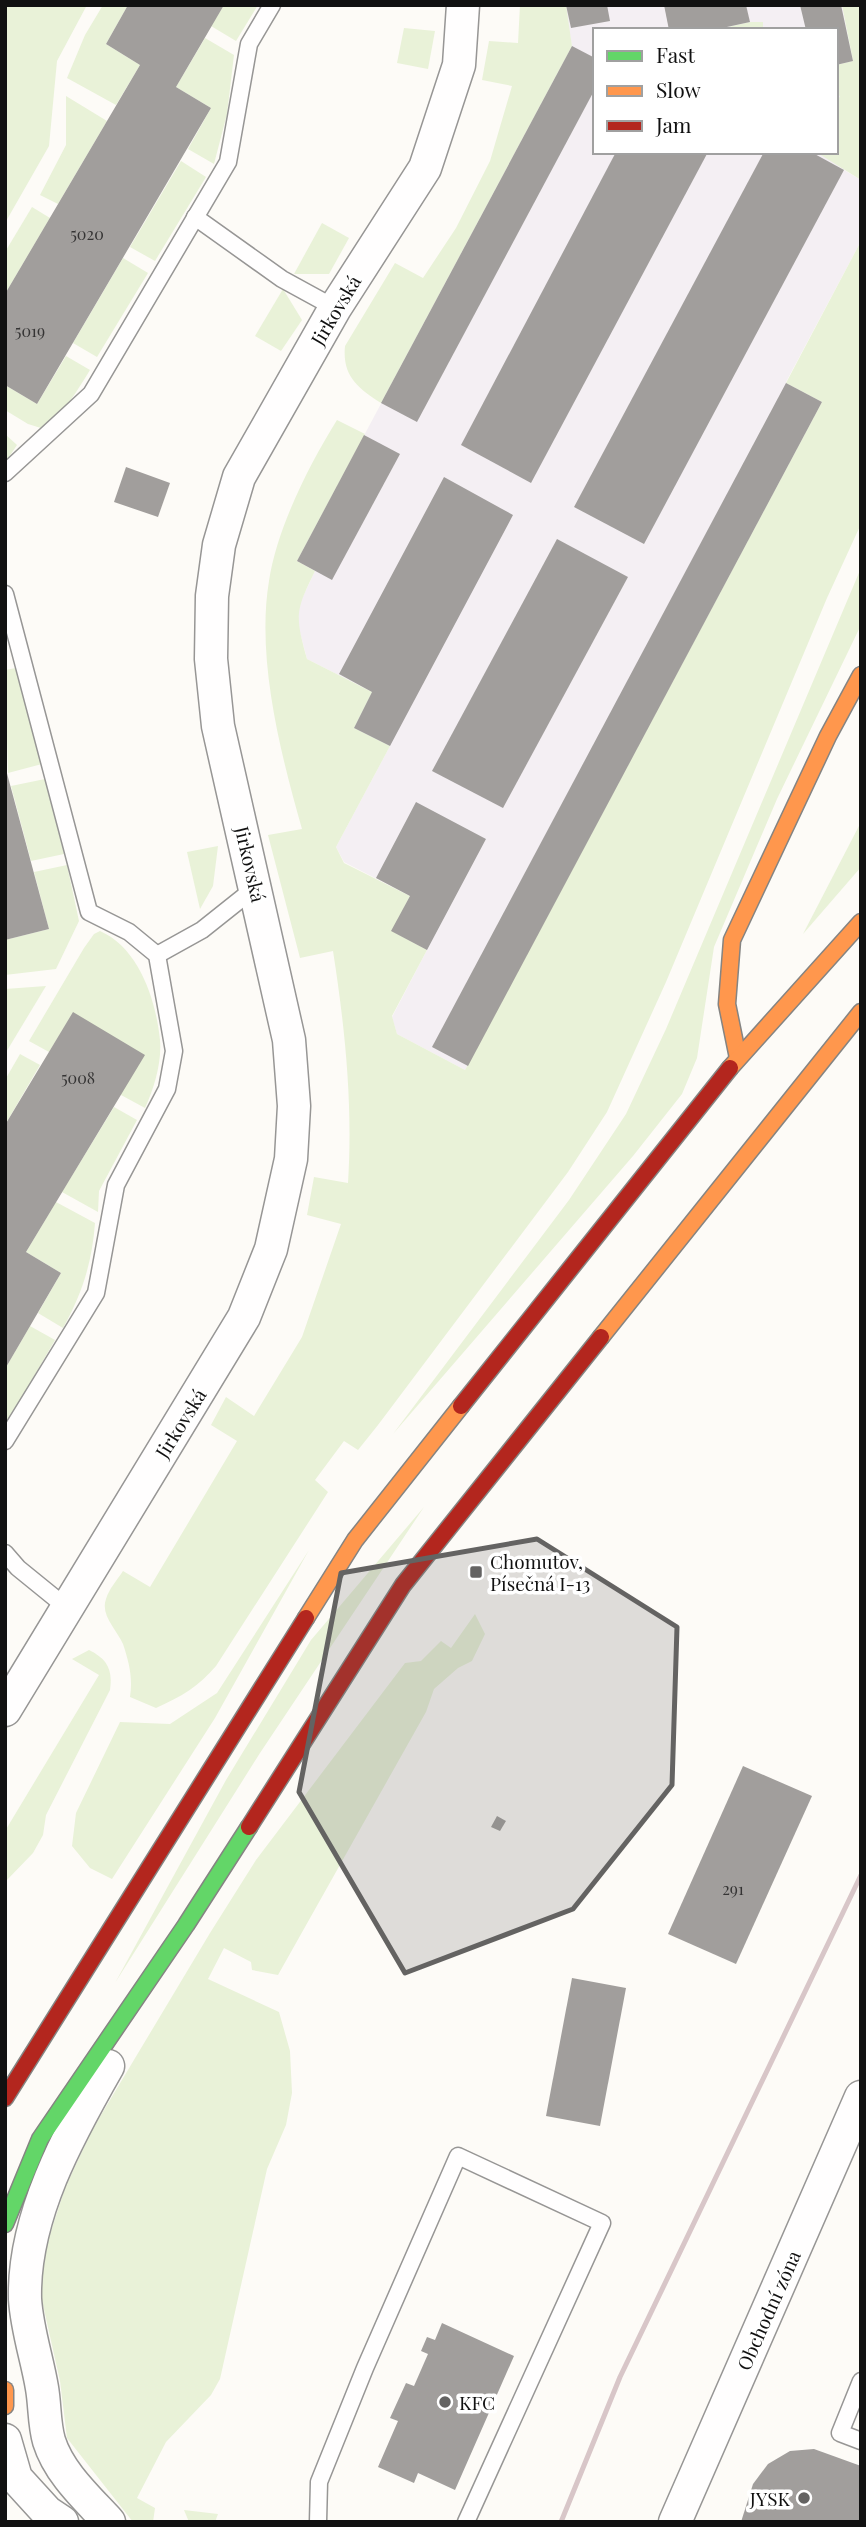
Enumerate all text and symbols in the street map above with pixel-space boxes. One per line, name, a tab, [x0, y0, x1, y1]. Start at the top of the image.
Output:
legend	[593, 28, 838, 154]
text: Fast	[656, 40, 695, 68]
text: Slow	[656, 75, 701, 103]
text: Jam	[655, 110, 692, 138]
house number: 5020	[70, 223, 104, 244]
street label: Jirkovská	[303, 270, 366, 351]
house number: 5019	[15, 320, 45, 341]
street label: Jirkovská	[229, 822, 272, 905]
house number: 5008	[61, 1067, 95, 1088]
street label: Jirkovská	[148, 1383, 212, 1464]
place label: Chomutov, Písečná I-13	[490, 1548, 590, 1596]
marker: Chomutov, Písečná I-13	[468, 1564, 484, 1580]
house number: 291	[722, 1878, 744, 1899]
street label: Obchodní zóna	[730, 2246, 806, 2374]
place label: KFC	[459, 2389, 495, 2415]
marker: KFC	[437, 2394, 453, 2410]
place label: JYSK	[749, 2485, 791, 2511]
marker: JYSK	[796, 2490, 812, 2506]

